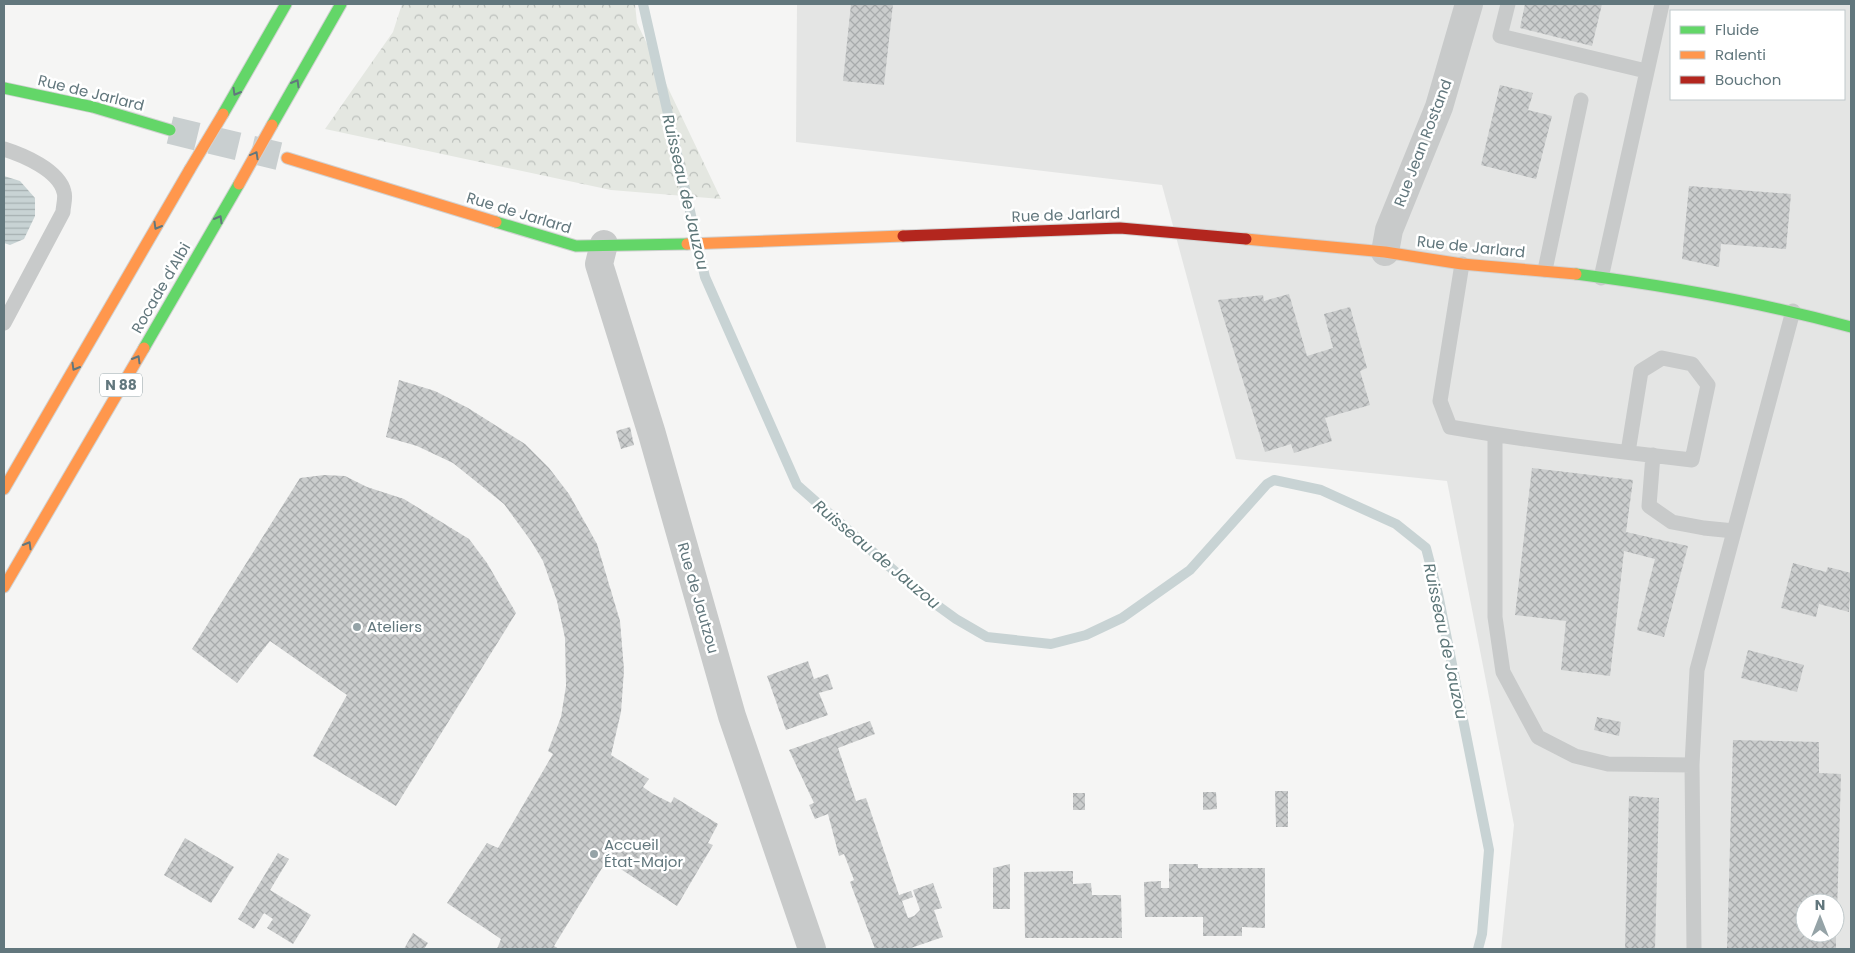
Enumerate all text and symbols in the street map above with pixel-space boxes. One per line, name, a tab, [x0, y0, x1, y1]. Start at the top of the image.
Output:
legend	[1670, 10, 1845, 100]
text: Fluide	[1715, 19, 1759, 40]
text: Ralenti	[1715, 44, 1766, 65]
street label: Rue de Jarlard	[36, 69, 146, 116]
text: Bouchon	[1715, 69, 1781, 90]
street label: Rue Jean Rostand	[1389, 76, 1457, 210]
one-way arrow	[290, 79, 300, 88]
one-way arrow	[232, 86, 242, 95]
water label: Ruisseau de Jauzou	[656, 112, 715, 272]
one-way arrow	[249, 151, 259, 160]
street label: Rue de Jarlard	[464, 187, 574, 238]
street label: Rue de Jarlard	[1011, 202, 1121, 227]
one-way arrow	[212, 215, 222, 224]
one-way arrow	[153, 221, 163, 230]
street label: Rue de Jarlard	[1416, 230, 1526, 263]
street label: Rocade d'Albi	[126, 239, 195, 337]
one-way arrow	[130, 355, 140, 364]
one-way arrow	[71, 361, 81, 370]
road number: N 88	[100, 374, 142, 396]
water label: Ruisseau de Jauzou	[808, 494, 945, 614]
street label: Rue de Jautzou	[673, 540, 724, 656]
one-way arrow	[22, 541, 32, 550]
water label: Ruisseau de Jauzou	[1418, 561, 1473, 721]
place label: Ateliers	[367, 616, 422, 637]
marker: Ateliers	[351, 621, 363, 633]
place label: Accueil État-Major	[604, 834, 683, 872]
marker: Accueil État-Major	[588, 848, 600, 860]
north arrow	[1795, 893, 1845, 943]
text: N	[1815, 895, 1825, 915]

